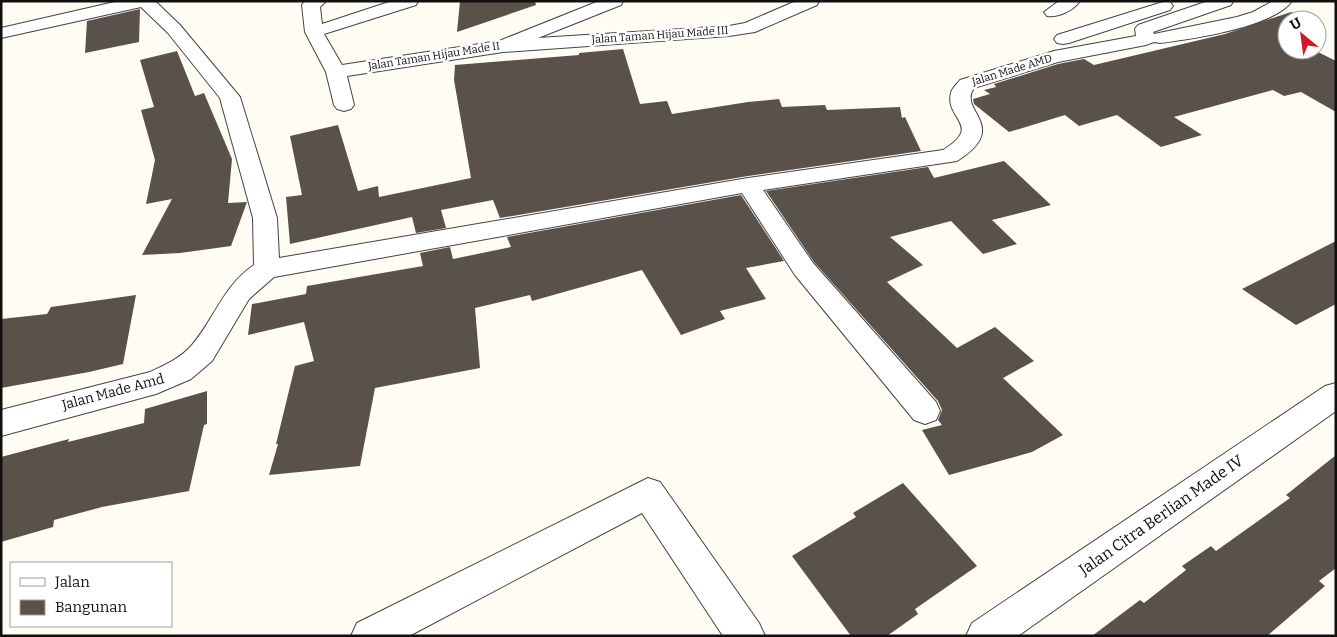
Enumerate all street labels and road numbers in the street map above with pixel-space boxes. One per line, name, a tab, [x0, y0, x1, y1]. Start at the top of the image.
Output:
street label: Jalan Taman Hijau Made III	[590, 24, 729, 46]
street label: Jalan Taman Hijau Made II	[366, 39, 501, 73]
street label: Jalan Made AMD	[969, 52, 1054, 89]
street label: Jalan Made Amd	[59, 370, 166, 414]
street label: Jalan Citra Berlian Made IV	[1074, 450, 1248, 580]

